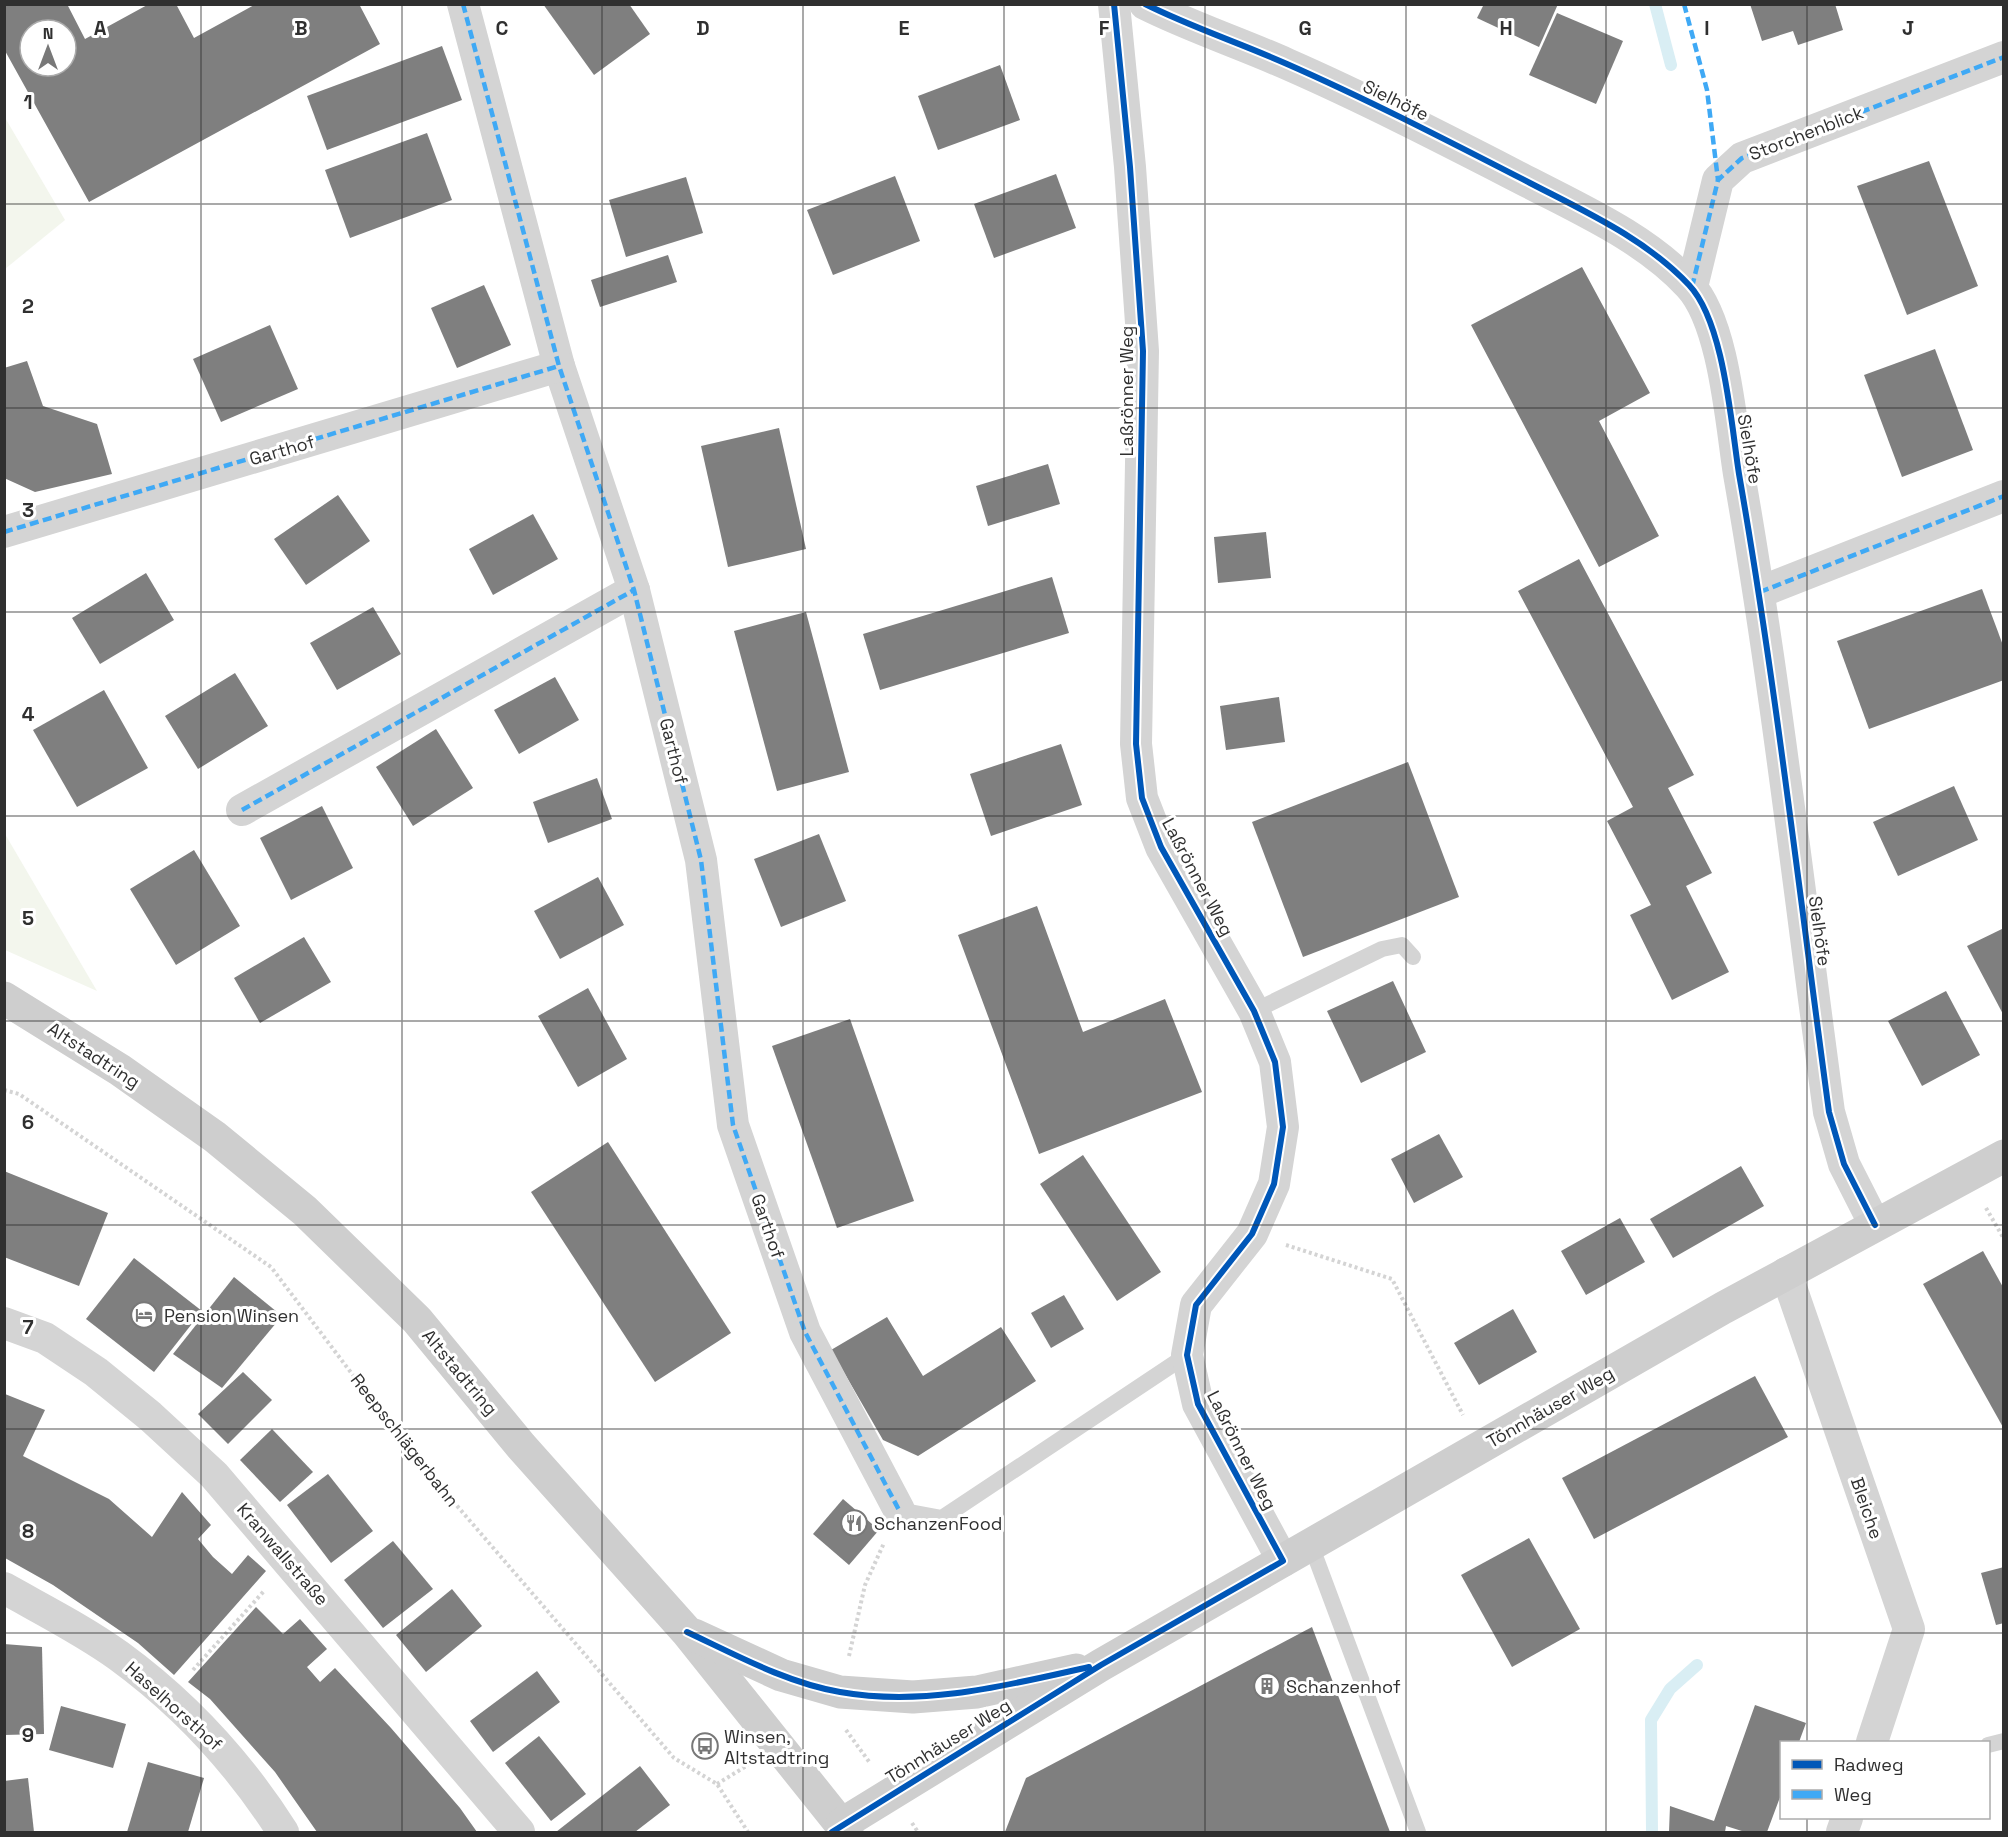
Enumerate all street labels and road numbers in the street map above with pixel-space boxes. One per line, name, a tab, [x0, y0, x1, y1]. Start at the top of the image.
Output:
street label: Sielhöfe	[1359, 74, 1433, 126]
street label: Storchenblick	[1745, 100, 1867, 165]
street label: Laßrönner Weg	[1115, 326, 1138, 456]
street label: Sielhöfe	[1733, 412, 1767, 486]
street label: Garthof	[247, 430, 317, 470]
street label: Garthof	[655, 716, 693, 786]
street label: Laßrönner Weg	[1157, 814, 1239, 940]
street label: Sielhöfe	[1804, 894, 1836, 968]
street label: Altstadtring	[44, 1017, 144, 1093]
street label: Garthof	[746, 1191, 790, 1261]
street label: Altstadtring	[417, 1324, 503, 1420]
street label: Tönnhäuser Weg	[1482, 1361, 1618, 1453]
street label: Reepschlägerbahn	[346, 1369, 464, 1511]
street label: Laßrönner Weg	[1202, 1387, 1282, 1513]
street label: Bleiche	[1846, 1474, 1888, 1542]
street label: Kranwallstraße	[232, 1498, 334, 1610]
street label: Haselhorsthof	[121, 1656, 227, 1756]
street label: Tönnhäuser Weg	[881, 1693, 1015, 1789]

